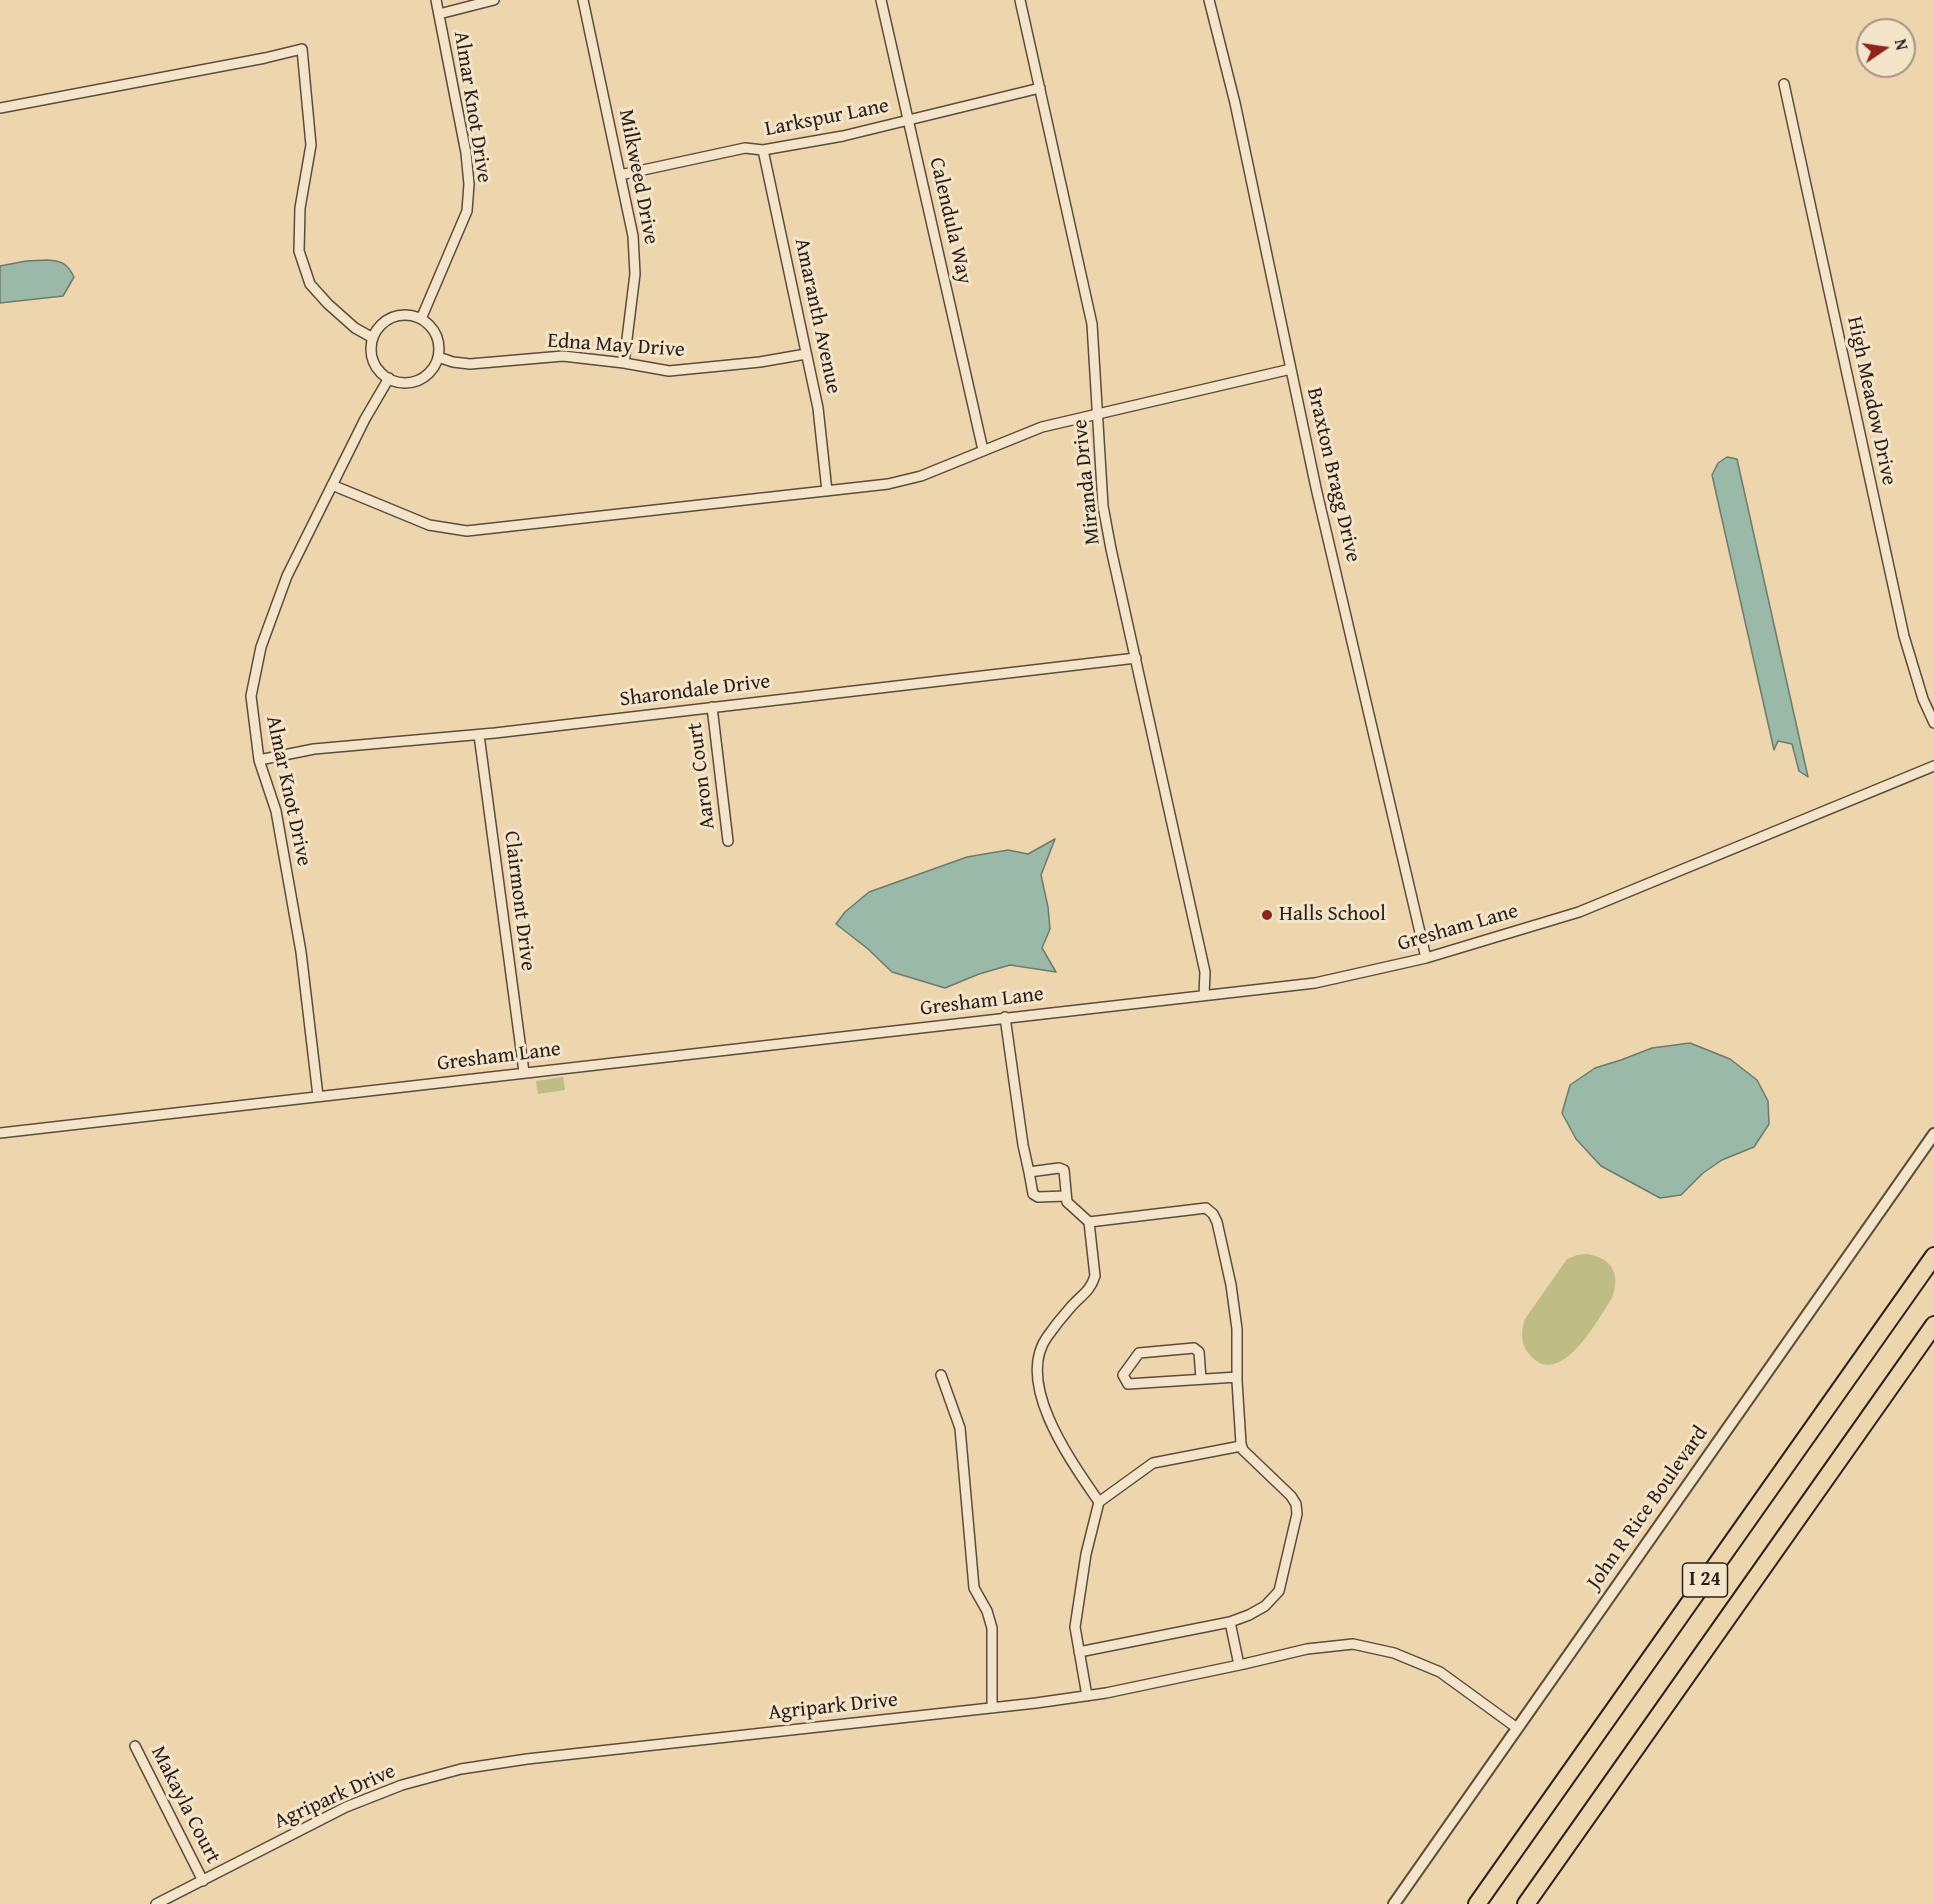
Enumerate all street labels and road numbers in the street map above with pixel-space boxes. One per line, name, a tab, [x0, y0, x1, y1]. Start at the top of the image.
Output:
street label: Almar Knot Drive	[448, 29, 496, 185]
street label: Larkspur Lane	[763, 94, 891, 142]
street label: Milkweed Drive	[613, 107, 663, 247]
street label: Calendula Way	[923, 155, 977, 287]
street label: Amaranth Avenue	[788, 236, 846, 396]
street label: High Meadow Drive	[1841, 314, 1901, 488]
street label: Edna May Drive	[547, 329, 685, 363]
street label: Braxton Bragg Drive	[1301, 385, 1365, 565]
street label: Miranda Drive	[1068, 418, 1106, 546]
street label: Sharondale Drive	[618, 669, 772, 713]
street label: Almar Knot Drive	[260, 714, 316, 868]
street label: Aaron Court	[683, 721, 721, 831]
street label: Clairmont Drive	[498, 830, 540, 972]
street label: Gresham Lane	[1395, 899, 1521, 957]
street label: Gresham Lane	[919, 982, 1045, 1022]
street label: Gresham Lane	[436, 1037, 562, 1077]
street label: John R Rice Boulevard	[1582, 1422, 1714, 1594]
road number: I 24	[1682, 1563, 1728, 1597]
street label: Agripark Drive	[767, 1688, 899, 1726]
street label: Makayla Court	[145, 1742, 225, 1868]
street label: Agripark Drive	[270, 1759, 400, 1835]

